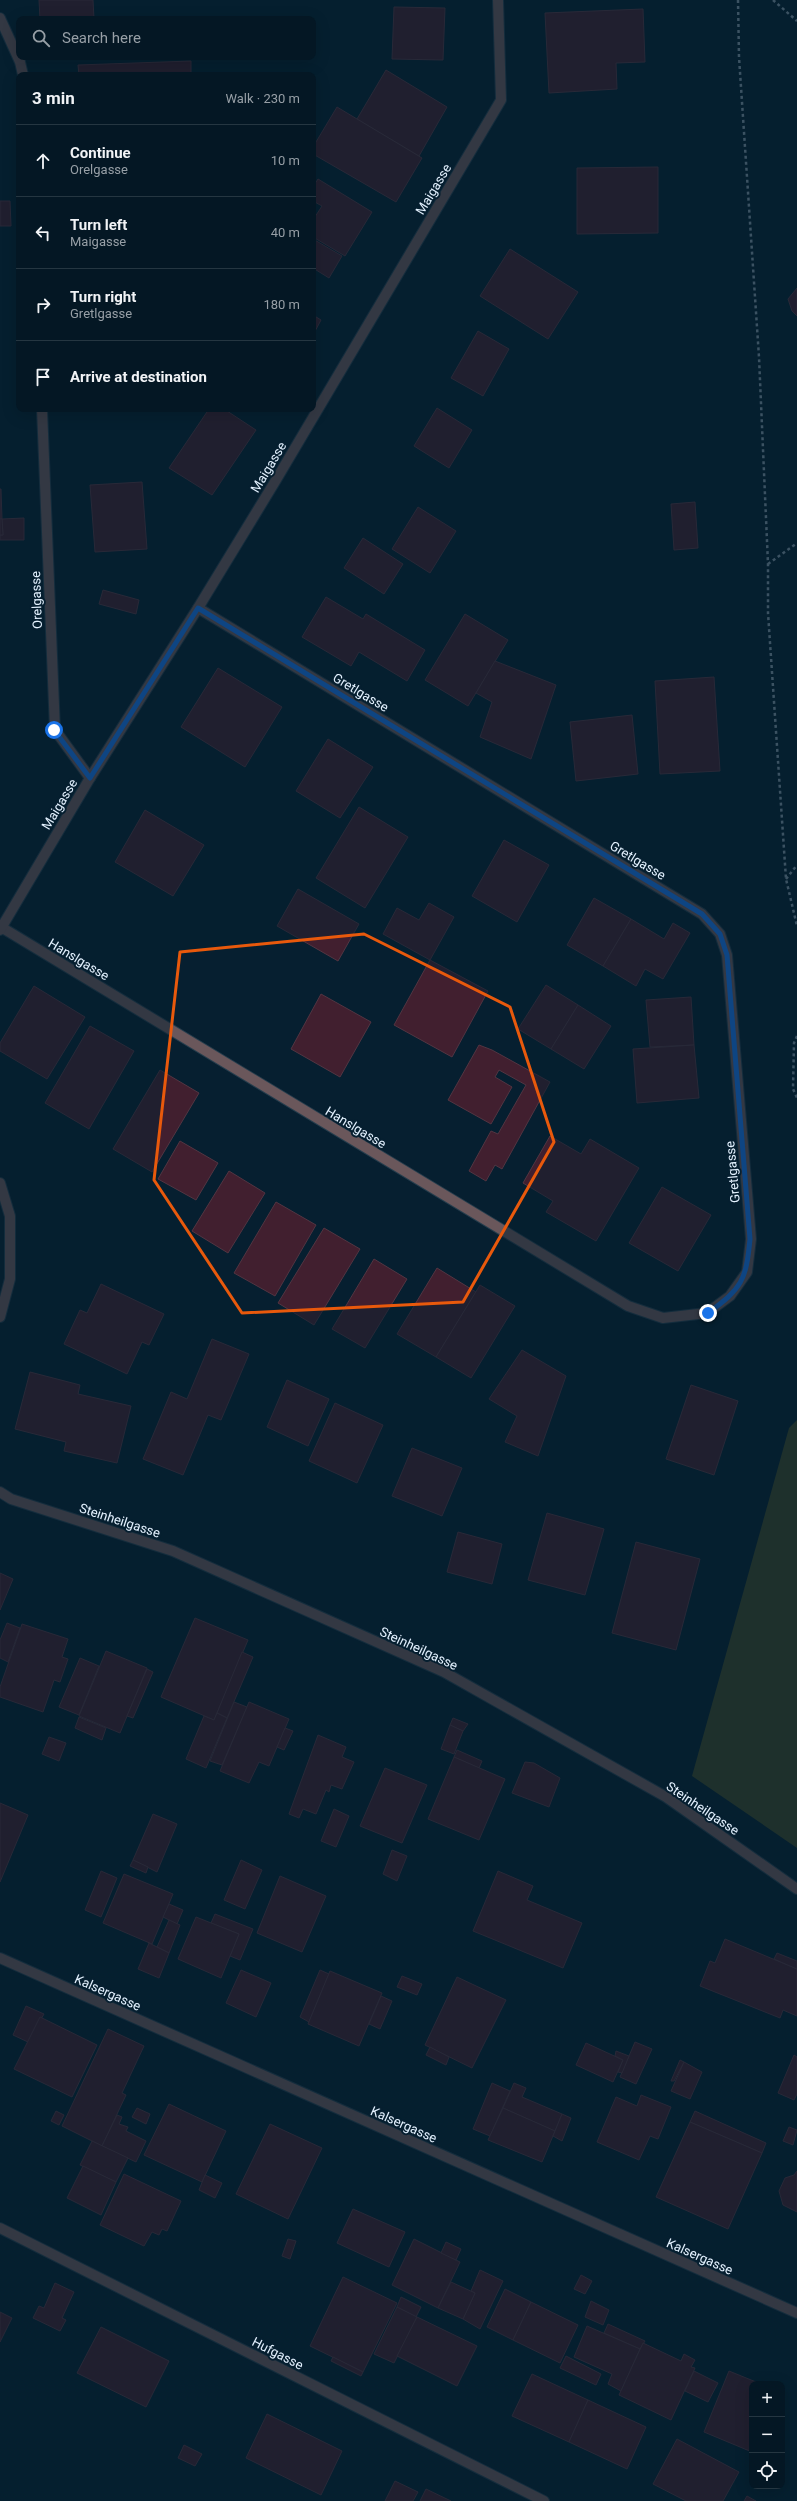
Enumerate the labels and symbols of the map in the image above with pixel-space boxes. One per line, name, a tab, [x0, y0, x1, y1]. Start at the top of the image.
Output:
street label: Maigasse	[413, 161, 454, 217]
street label: Maigasse	[248, 439, 289, 495]
street label: Orelgasse	[28, 571, 45, 629]
street label: Gretlgasse	[330, 670, 391, 715]
route start	[45, 721, 63, 739]
street label: Maigasse	[39, 776, 80, 832]
street label: Gretlgasse	[607, 838, 668, 883]
street label: Hanslgasse	[46, 935, 112, 983]
street label: Hanslgasse	[323, 1103, 389, 1151]
street label: Gretlgasse	[722, 1140, 743, 1204]
route end	[699, 1304, 717, 1322]
street label: Steinheilgasse	[77, 1500, 162, 1541]
street label: Steinheilgasse	[377, 1624, 460, 1673]
street label: Steinheilgasse	[664, 1779, 742, 1838]
street label: Kalsergasse	[72, 1971, 143, 2014]
street label: Kalsergasse	[368, 2103, 439, 2146]
street label: Kalsergasse	[664, 2235, 735, 2278]
street label: Hufgasse	[250, 2334, 306, 2373]

